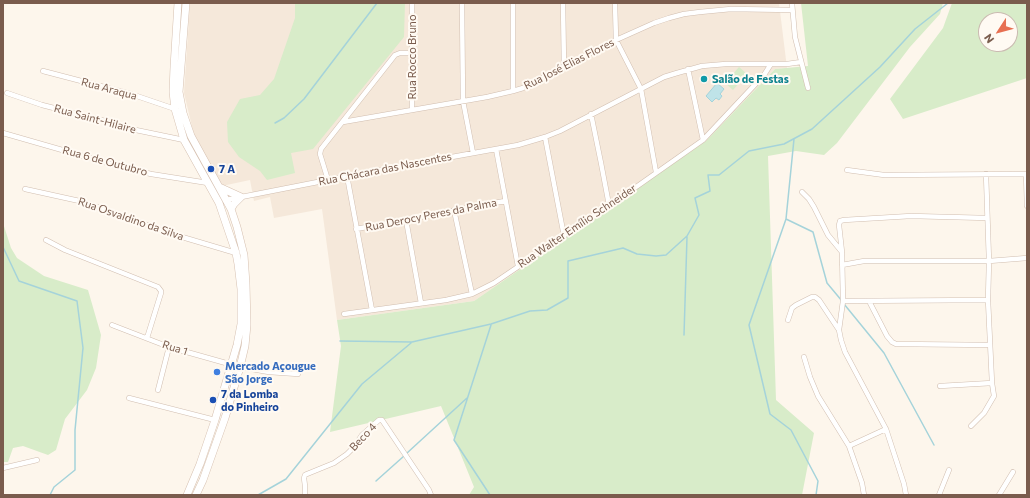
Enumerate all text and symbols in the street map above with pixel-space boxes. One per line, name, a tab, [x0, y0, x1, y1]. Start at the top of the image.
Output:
north arrow	[978, 12, 1018, 52]
street label: Rua Rocco Bruno	[405, 15, 419, 99]
text: N	[981, 32, 996, 46]
street label: Rua José Elias Flores	[522, 36, 616, 92]
place label: Salão de Festas	[712, 72, 789, 86]
marker: Salão de Festas	[699, 74, 709, 84]
street label: Rua Araqua	[80, 75, 138, 103]
street label: Rua Saint-Hilaire	[53, 102, 137, 136]
street label: Rua 6 de Outubro	[61, 143, 149, 179]
street label: Rua Chácara das Nascentes	[317, 150, 453, 188]
place label: 7 A	[219, 162, 235, 176]
marker: 7 A	[206, 164, 216, 174]
street label: Rua Walter Emílio Schneider	[515, 181, 639, 271]
street label: Rua Osvaldino da Silva	[76, 195, 186, 243]
street label: Rua Derocy Peres da Palma	[364, 196, 498, 234]
street label: Rua 1	[161, 338, 189, 358]
place label: Mercado Açougue São Jorge	[225, 359, 316, 385]
marker: Mercado Açougue São Jorge	[212, 367, 222, 377]
place label: 7 da Lomba do Pinheiro	[221, 387, 279, 413]
marker: 7 da Lomba do Pinheiro	[208, 395, 218, 405]
street label: Beco 4	[347, 420, 379, 454]

